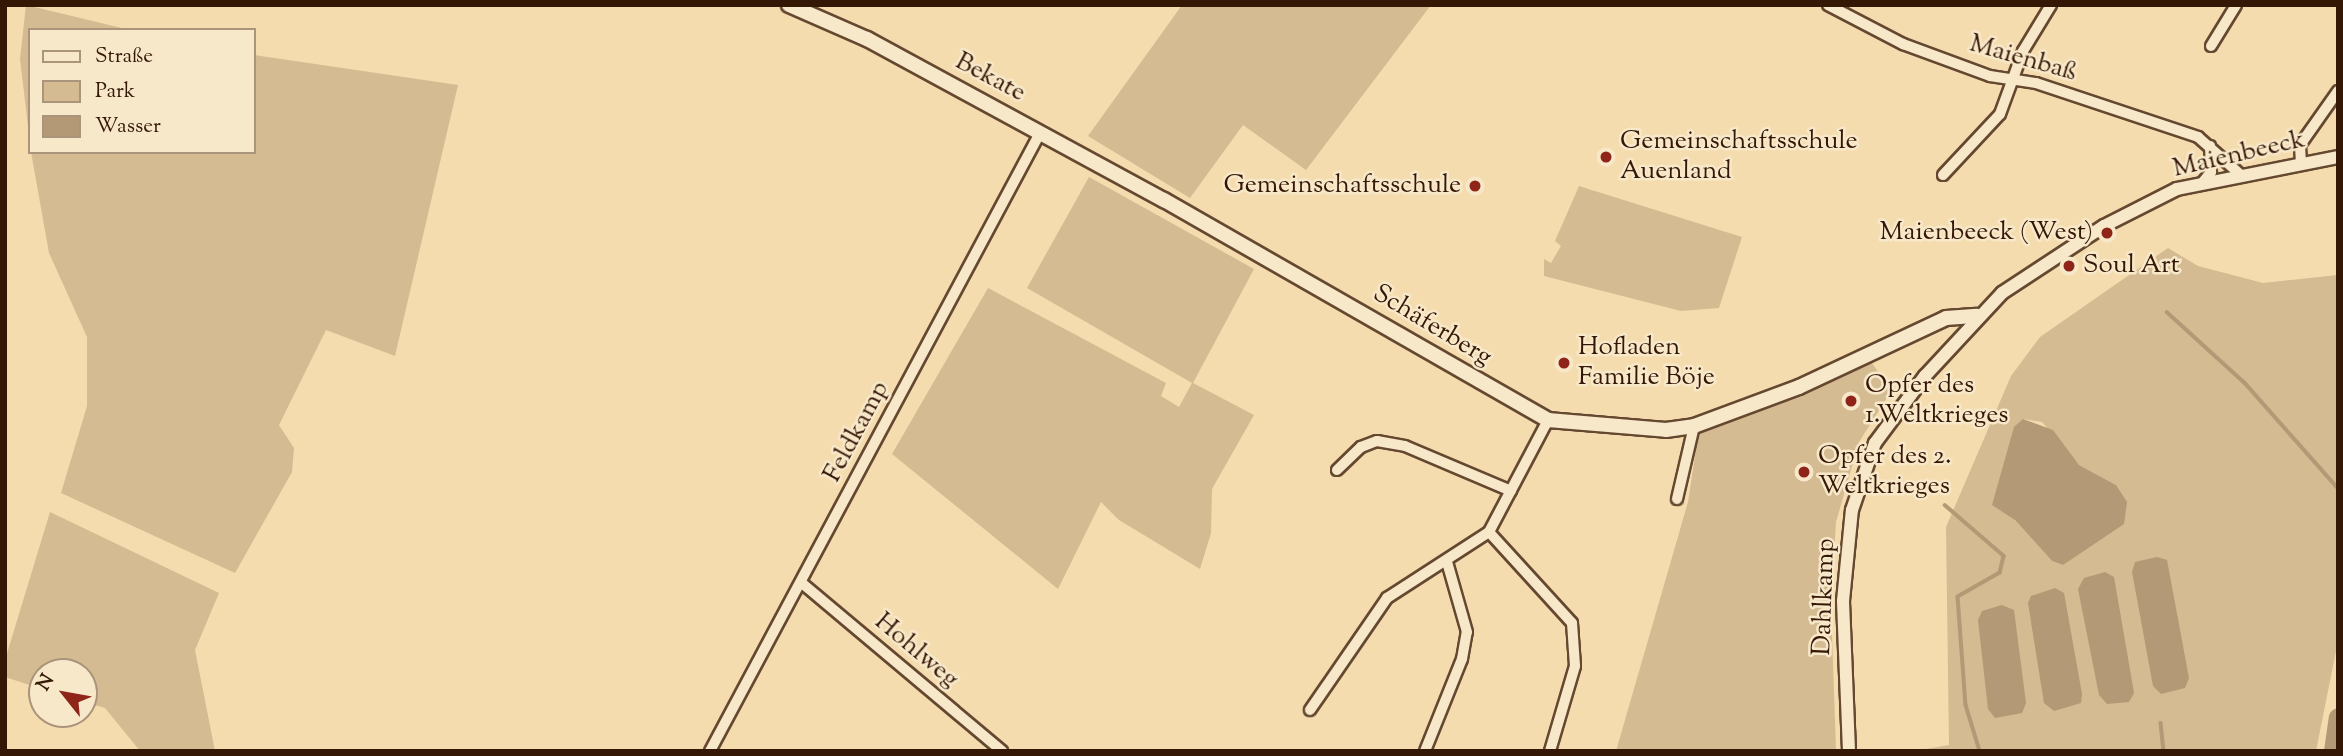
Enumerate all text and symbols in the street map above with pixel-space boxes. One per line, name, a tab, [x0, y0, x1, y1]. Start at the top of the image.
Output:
legend	[28, 28, 256, 154]
street label: Maienbaß	[1966, 29, 2080, 89]
text: Straße	[95, 42, 153, 72]
street label: Bekate	[949, 47, 1031, 109]
text: Park	[95, 77, 135, 107]
text: Wasser	[95, 112, 161, 142]
street label: Maienbeeck	[2170, 125, 2308, 185]
place label: Gemeinschaftsschule Auenland	[1620, 126, 1858, 188]
marker: Gemeinschaftsschule Auenland	[1598, 149, 1614, 165]
place label: Gemeinschaftsschule	[1223, 170, 1461, 202]
marker: Gemeinschaftsschule	[1467, 178, 1483, 194]
place label: Maienbeeck (West)	[1880, 217, 2093, 249]
marker: Maienbeeck (West)	[2099, 225, 2115, 241]
place label: Soul Art	[2083, 250, 2180, 282]
marker: Soul Art	[2061, 258, 2077, 274]
street label: Schäferberg	[1367, 278, 1497, 374]
place label: Hofladen Familie Böje	[1578, 332, 1715, 394]
marker: Hofladen Familie Böje	[1556, 355, 1572, 371]
place label: Opfer des 1.Weltkrieges	[1865, 370, 2009, 432]
street label: Feldkamp	[817, 376, 897, 488]
marker: Opfer des 1.Weltkrieges	[1843, 393, 1859, 409]
place label: Opfer des 2. Weltkrieges	[1818, 441, 1951, 503]
marker: Opfer des 2. Weltkrieges	[1796, 464, 1812, 480]
street label: Dahlkamp	[1807, 538, 1843, 656]
street label: Hohlweg	[868, 607, 964, 695]
north arrow	[28, 658, 98, 728]
text: N	[31, 670, 62, 696]

